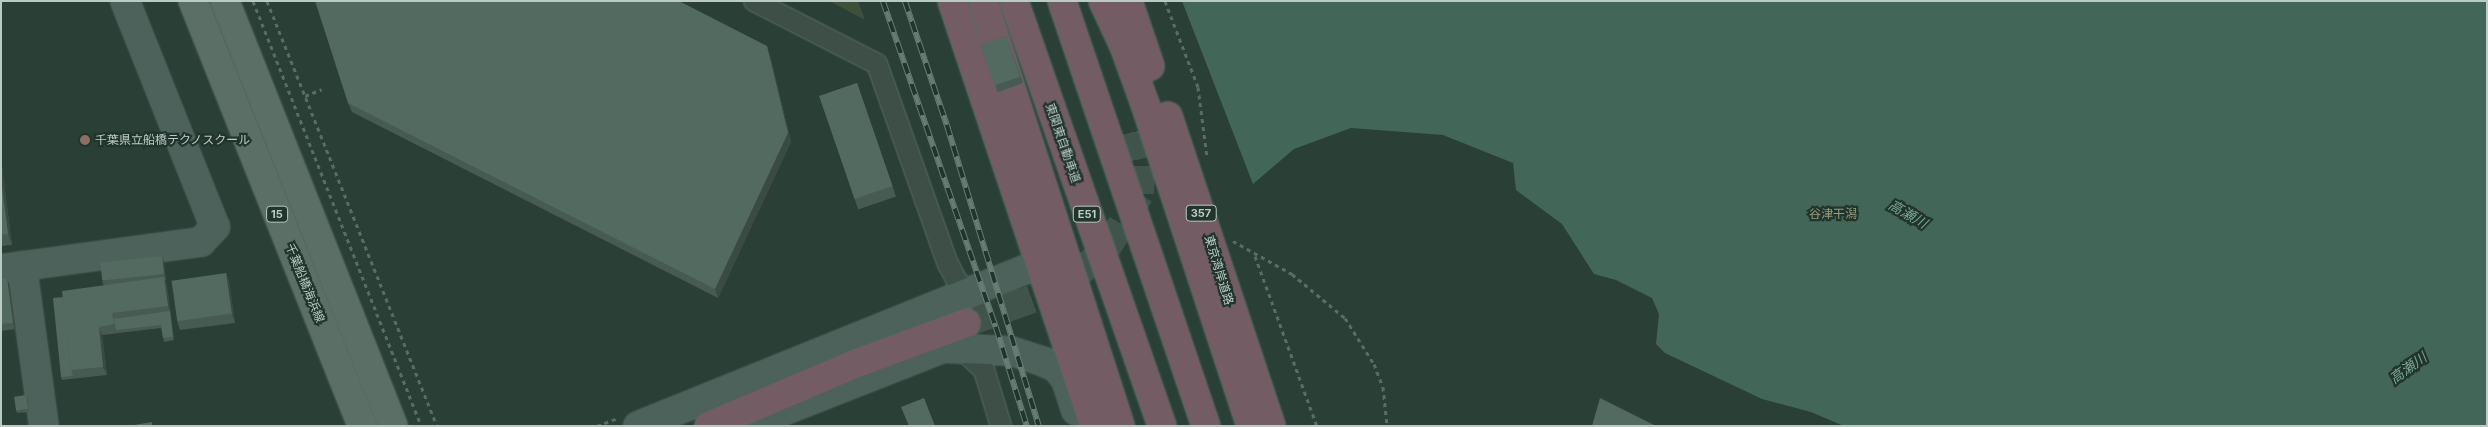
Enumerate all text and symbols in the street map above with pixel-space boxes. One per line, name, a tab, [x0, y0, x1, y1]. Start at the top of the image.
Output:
street label: 東関東自動車道	[1043, 101, 1083, 185]
place label: 千葉県立船橋テクノスクール	[95, 133, 251, 147]
marker: 千葉県立船橋テクノスクール	[79, 134, 91, 146]
water label: 高瀬川	[1886, 196, 1930, 232]
road number: 357	[1185, 204, 1217, 222]
road number: 15	[266, 205, 288, 222]
road number: E51	[1072, 205, 1102, 222]
park label: 谷津干潟	[1809, 207, 1857, 221]
street label: 東京湾岸道路	[1202, 233, 1236, 307]
street label: 千葉船橋海浜線	[283, 241, 327, 325]
water label: 高瀬川	[2386, 349, 2430, 387]

